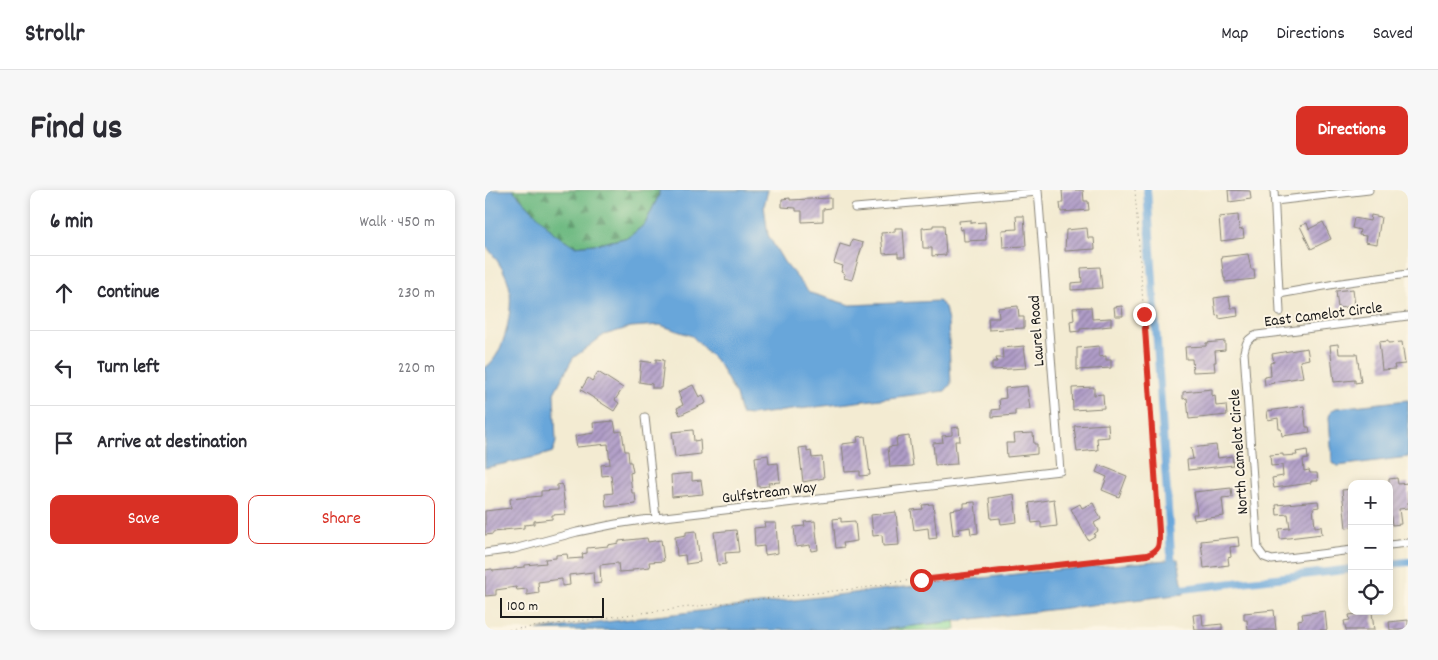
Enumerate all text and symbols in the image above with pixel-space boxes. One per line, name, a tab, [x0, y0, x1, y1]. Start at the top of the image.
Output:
text: Strollr	[25, 18, 84, 52]
text: Map	[1221, 22, 1248, 47]
text: Directions	[1276, 22, 1345, 47]
text: Saved	[1373, 22, 1413, 47]
text: Find us	[30, 105, 122, 155]
button: Directions	[1296, 106, 1408, 155]
text: 6 min	[50, 208, 93, 238]
text: Walk · 450 m	[360, 211, 435, 234]
icon: ahead	[50, 279, 78, 307]
text: Continue	[97, 280, 159, 307]
text: 230 m	[398, 282, 435, 305]
street label: Laurel Road	[1024, 294, 1051, 367]
street label: East Camelot Circle	[1263, 297, 1384, 334]
route end	[1133, 303, 1156, 326]
icon: left	[50, 354, 78, 382]
text: Turn left	[97, 355, 160, 382]
text: 220 m	[398, 357, 435, 380]
street label: North Camelot Circle	[1224, 388, 1255, 515]
icon: arrive	[50, 429, 78, 457]
text: Arrive at destination	[97, 430, 247, 457]
street label: Gulfstream Way	[721, 476, 819, 511]
map controls	[1348, 480, 1393, 615]
button: +	[1348, 480, 1393, 525]
button: Save	[50, 495, 238, 544]
button: Share	[248, 495, 435, 544]
button: −	[1348, 525, 1393, 570]
route start	[910, 569, 933, 592]
button: locate	[1348, 570, 1393, 615]
scale bar	[500, 595, 604, 618]
text: 100 m	[507, 597, 538, 617]

